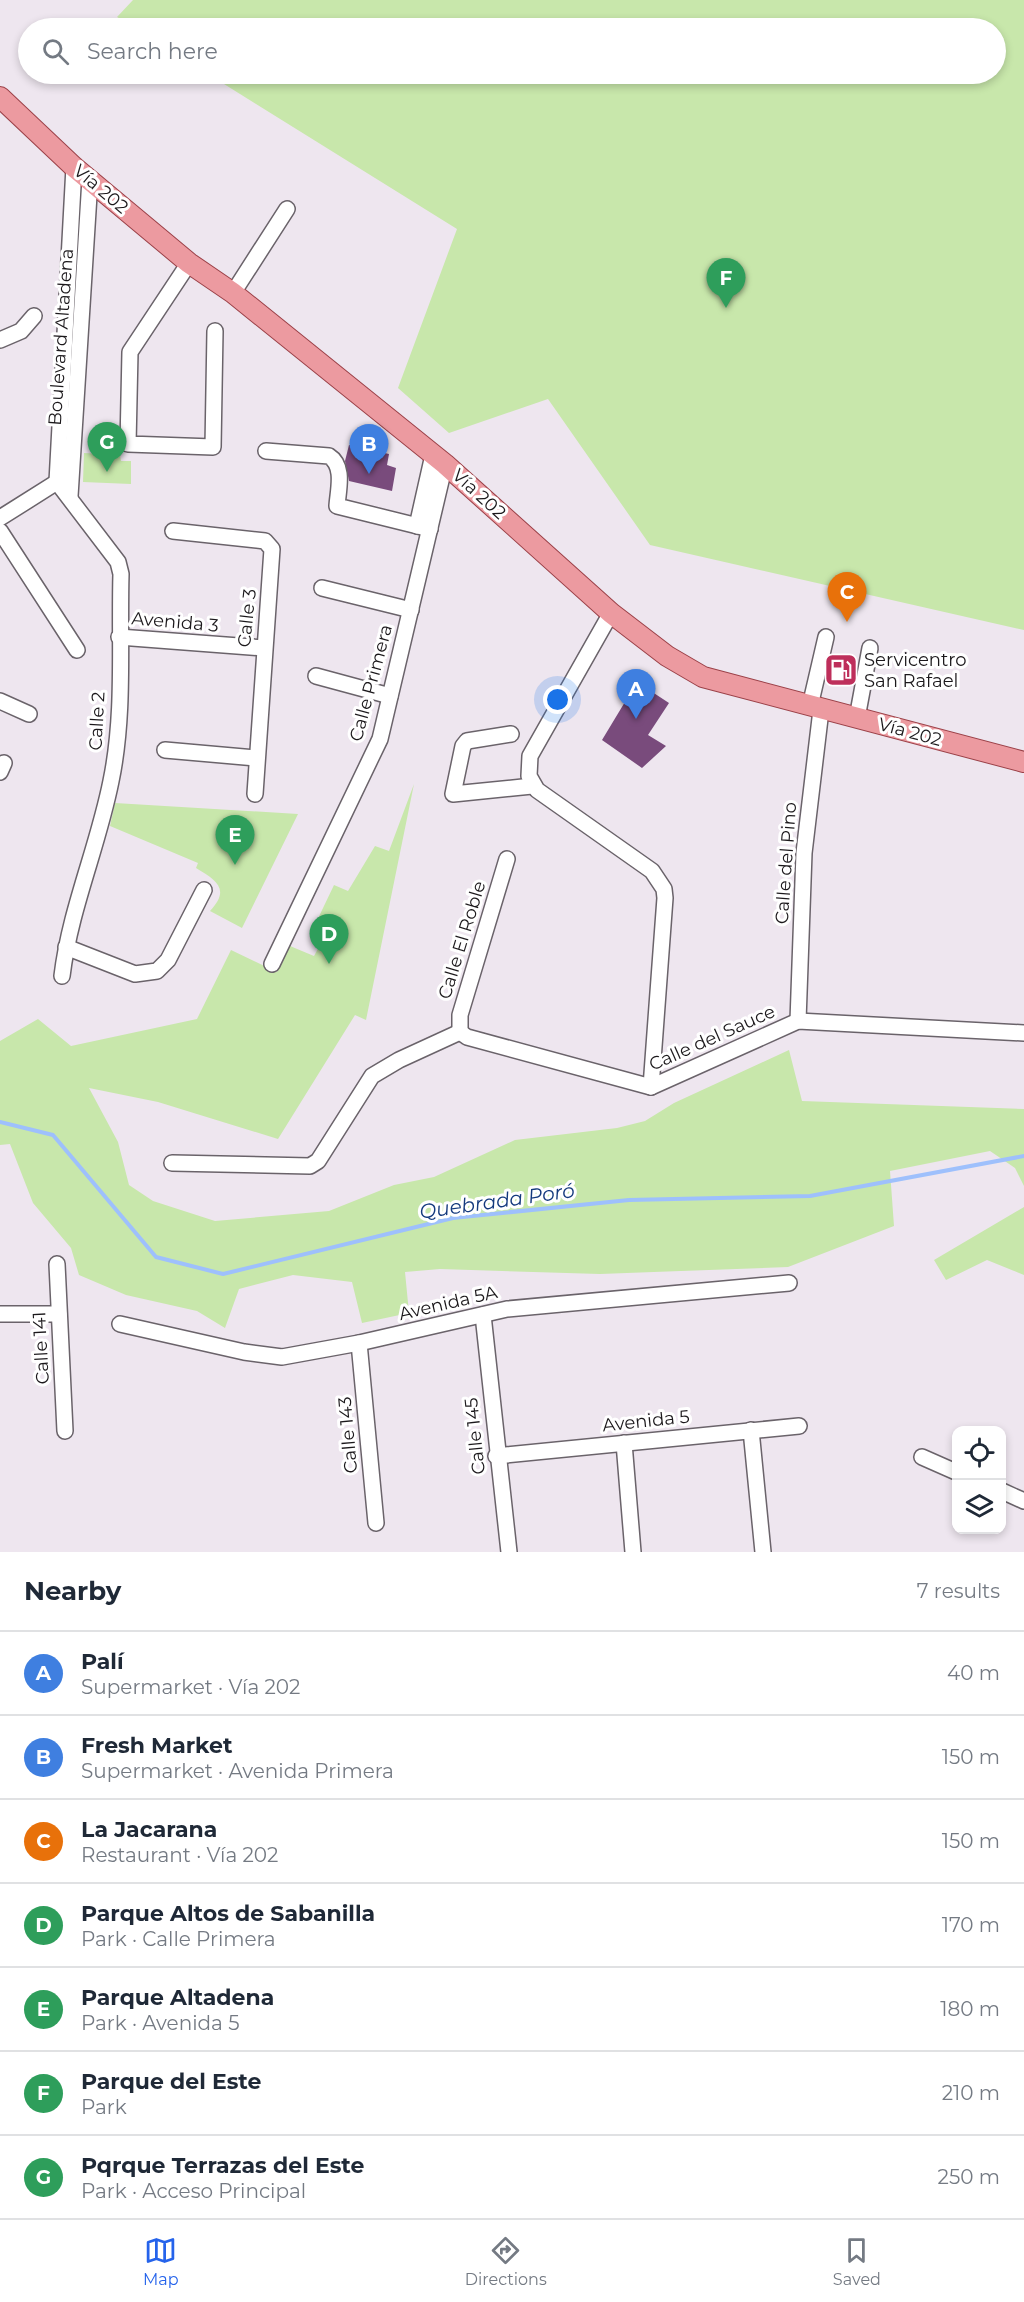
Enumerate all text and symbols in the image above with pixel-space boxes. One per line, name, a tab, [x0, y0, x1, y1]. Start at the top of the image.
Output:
search box	[18, 18, 1006, 84]
icon: search	[39, 35, 72, 68]
text: Search here	[87, 38, 218, 65]
street label: Vía 202	[69, 160, 133, 218]
street label: Boulevard Altadena	[44, 248, 78, 426]
pin: F	[706, 258, 746, 308]
pin: G	[88, 422, 126, 472]
pin: B	[350, 424, 388, 474]
street label: Vía 202	[448, 464, 510, 524]
pin: C	[828, 572, 866, 622]
street label: Calle 3	[233, 588, 261, 648]
street label: Avenida 3	[130, 607, 220, 637]
street label: Calle Primera	[345, 622, 397, 744]
place label: Servicentro San Rafael	[864, 649, 967, 692]
fuel station icon: Servicentro San Rafael	[823, 652, 859, 688]
pin: A	[616, 670, 656, 719]
your location	[543, 685, 572, 714]
street label: Calle 2	[84, 691, 110, 751]
street label: Vía 202	[876, 713, 944, 751]
street label: Calle del Pino	[771, 801, 801, 925]
pin: E	[216, 816, 254, 865]
street label: Calle El Roble	[434, 878, 490, 1002]
pin: D	[310, 914, 348, 964]
street label: Calle del Sauce	[646, 1000, 779, 1076]
water label: Quebrada Poró	[418, 1178, 576, 1224]
street label: Avenida 5A	[397, 1281, 499, 1325]
street label: Calle 141	[28, 1311, 54, 1385]
street label: Calle 143	[334, 1396, 362, 1474]
street label: Calle 145	[460, 1397, 490, 1475]
street label: Avenida 5	[601, 1405, 691, 1437]
map controls	[952, 1426, 1006, 1534]
button: locate	[952, 1426, 1006, 1480]
button: layers	[952, 1480, 1006, 1534]
text: Nearby	[24, 1575, 121, 1607]
text: 7 results	[917, 1579, 1000, 1603]
text: Palí	[81, 1648, 124, 1675]
text: A	[36, 1661, 51, 1685]
text: 40 m	[947, 1661, 1000, 1685]
text: Supermarket · Vía 202	[81, 1675, 300, 1699]
text: Fresh Market	[81, 1732, 232, 1759]
text: B	[36, 1745, 51, 1769]
text: 150 m	[942, 1745, 1000, 1769]
text: Supermarket · Avenida Primera	[81, 1759, 394, 1783]
text: La Jacarana	[81, 1816, 217, 1843]
text: C	[36, 1829, 51, 1853]
text: 150 m	[942, 1829, 1000, 1853]
text: Restaurant · Vía 202	[81, 1843, 278, 1867]
text: Parque Altos de Sabanilla	[81, 1900, 375, 1927]
text: D	[35, 1913, 52, 1937]
text: 170 m	[942, 1913, 1000, 1937]
text: Park · Calle Primera	[81, 1927, 276, 1951]
text: Parque Altadena	[81, 1984, 274, 2011]
text: E	[37, 1997, 50, 2021]
text: 180 m	[940, 1997, 1000, 2021]
text: Park · Avenida 5	[81, 2011, 239, 2035]
text: Parque del Este	[81, 2068, 261, 2095]
text: F	[37, 2081, 50, 2105]
text: 210 m	[942, 2081, 1000, 2105]
text: Park	[81, 2095, 127, 2119]
text: Pqrque Terrazas del Este	[81, 2152, 364, 2179]
text: G	[36, 2165, 51, 2189]
text: 250 m	[938, 2165, 1000, 2189]
text: Park · Acceso Principal	[81, 2179, 306, 2203]
tab: Map	[143, 2234, 179, 2289]
tab: Directions	[465, 2234, 547, 2289]
tab: Saved	[833, 2234, 881, 2289]

